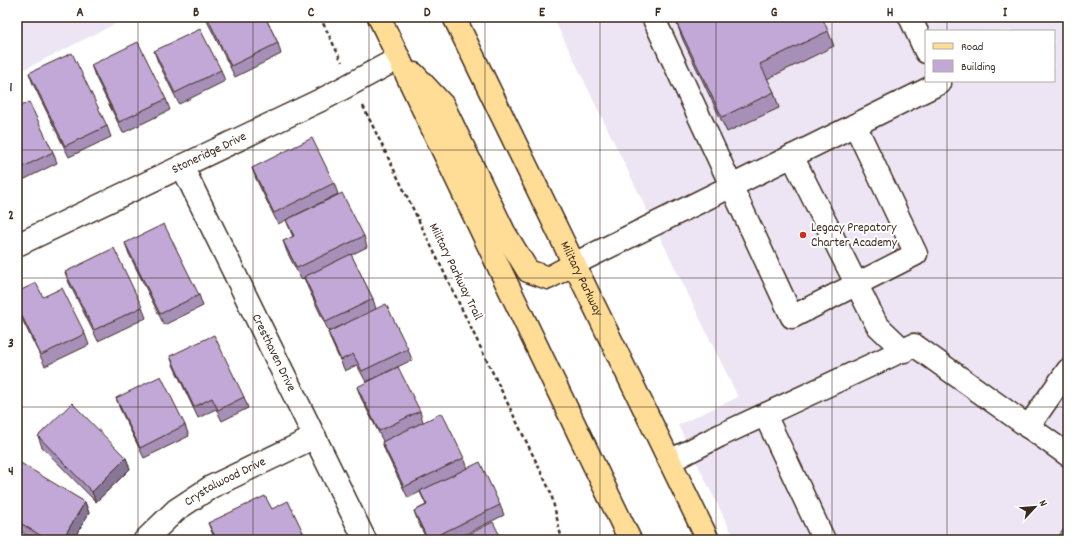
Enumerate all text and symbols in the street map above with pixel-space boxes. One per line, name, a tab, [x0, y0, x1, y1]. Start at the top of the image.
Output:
text: A	[76, 4, 84, 23]
text: B	[193, 4, 199, 23]
text: C	[308, 4, 315, 23]
text: D	[424, 4, 431, 23]
text: E	[539, 4, 546, 23]
text: F	[655, 4, 661, 23]
text: G	[771, 4, 778, 23]
text: H	[887, 4, 894, 23]
text: I	[1003, 4, 1008, 23]
legend	[925, 30, 1055, 82]
text: Road	[961, 39, 983, 56]
text: Building	[961, 59, 996, 76]
text: 1	[10, 79, 13, 98]
street label: Stoneridge Drive	[169, 127, 250, 179]
text: 2	[8, 207, 14, 226]
place label: Legacy Prepatory Charter Academy	[811, 219, 898, 253]
street label: Military Parkway Trail	[423, 220, 487, 324]
marker: Legacy Prepatory Charter Academy	[798, 230, 808, 240]
street label: Military Parkway	[555, 238, 608, 320]
street label: Cresthaven Drive	[246, 311, 301, 395]
text: 3	[8, 335, 14, 354]
street label: Crystalwood Drive	[181, 452, 270, 511]
text: 4	[8, 463, 14, 482]
north arrow	[1015, 487, 1055, 527]
text: N	[1034, 498, 1051, 510]

